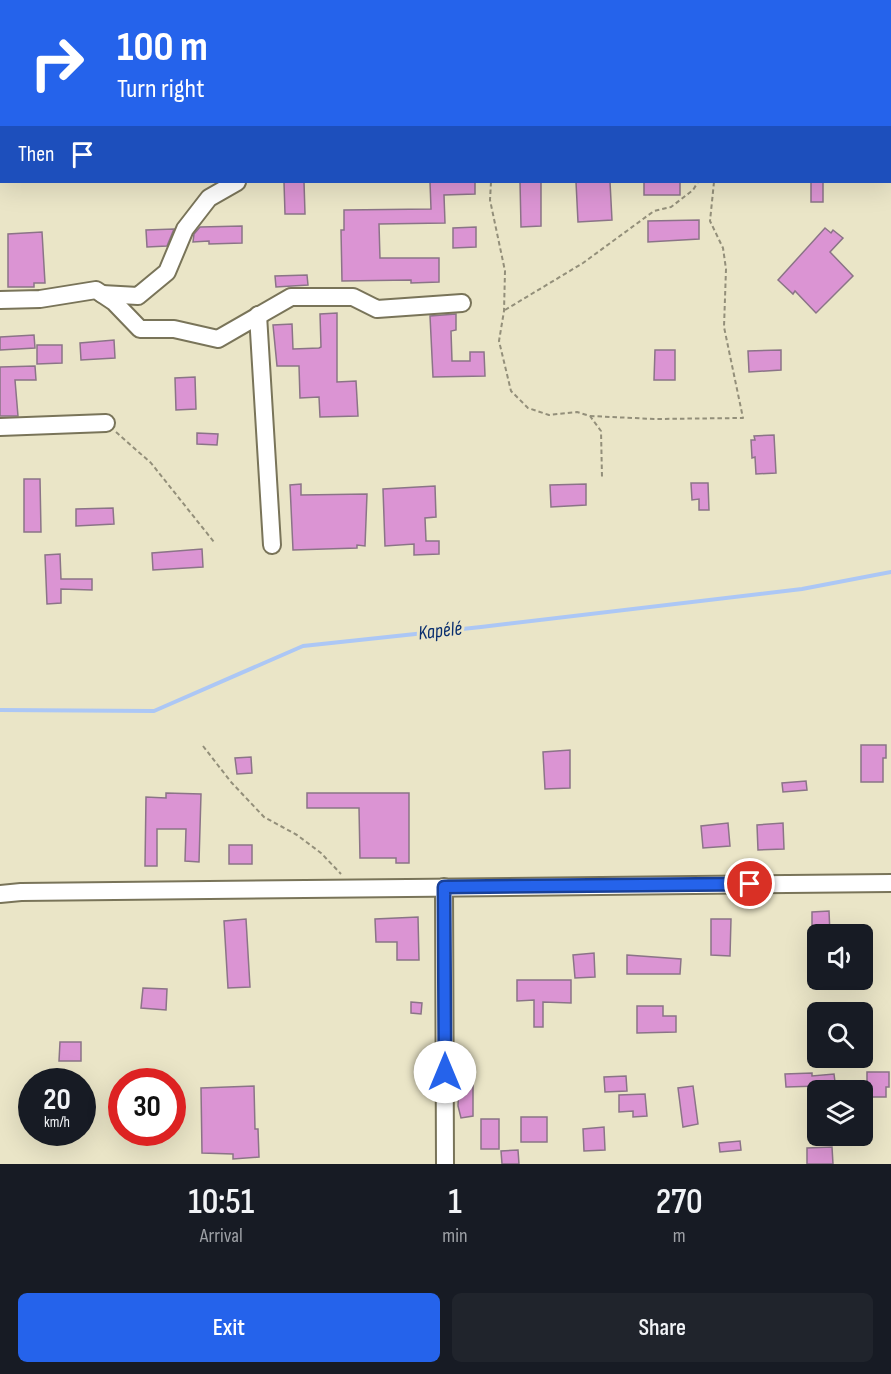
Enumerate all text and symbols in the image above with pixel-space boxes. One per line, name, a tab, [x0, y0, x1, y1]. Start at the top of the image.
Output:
text: 100 m	[117, 22, 208, 73]
icon: right	[18, 24, 96, 102]
text: Turn right	[117, 73, 204, 105]
icon: arrive	[66, 138, 99, 171]
text: Then	[18, 141, 54, 168]
water label: Kapélé	[417, 616, 464, 646]
pin	[724, 858, 775, 909]
icon: arrive	[733, 867, 766, 900]
map controls	[807, 924, 873, 1146]
button: sound	[807, 924, 873, 990]
button: search	[807, 1002, 873, 1068]
position arrow	[413, 1040, 477, 1104]
speed limit sign: 30	[108, 1068, 186, 1146]
button: layers	[807, 1080, 873, 1146]
text: 20	[43, 1082, 71, 1118]
text: km/h	[44, 1113, 70, 1132]
text: 10:51	[188, 1181, 254, 1224]
text: 1	[448, 1181, 462, 1224]
text: 270	[656, 1181, 703, 1224]
text: Arrival	[200, 1224, 243, 1248]
text: min	[442, 1224, 467, 1248]
text: m	[673, 1224, 686, 1248]
button: Exit	[18, 1293, 440, 1362]
button: Share	[452, 1293, 873, 1362]

